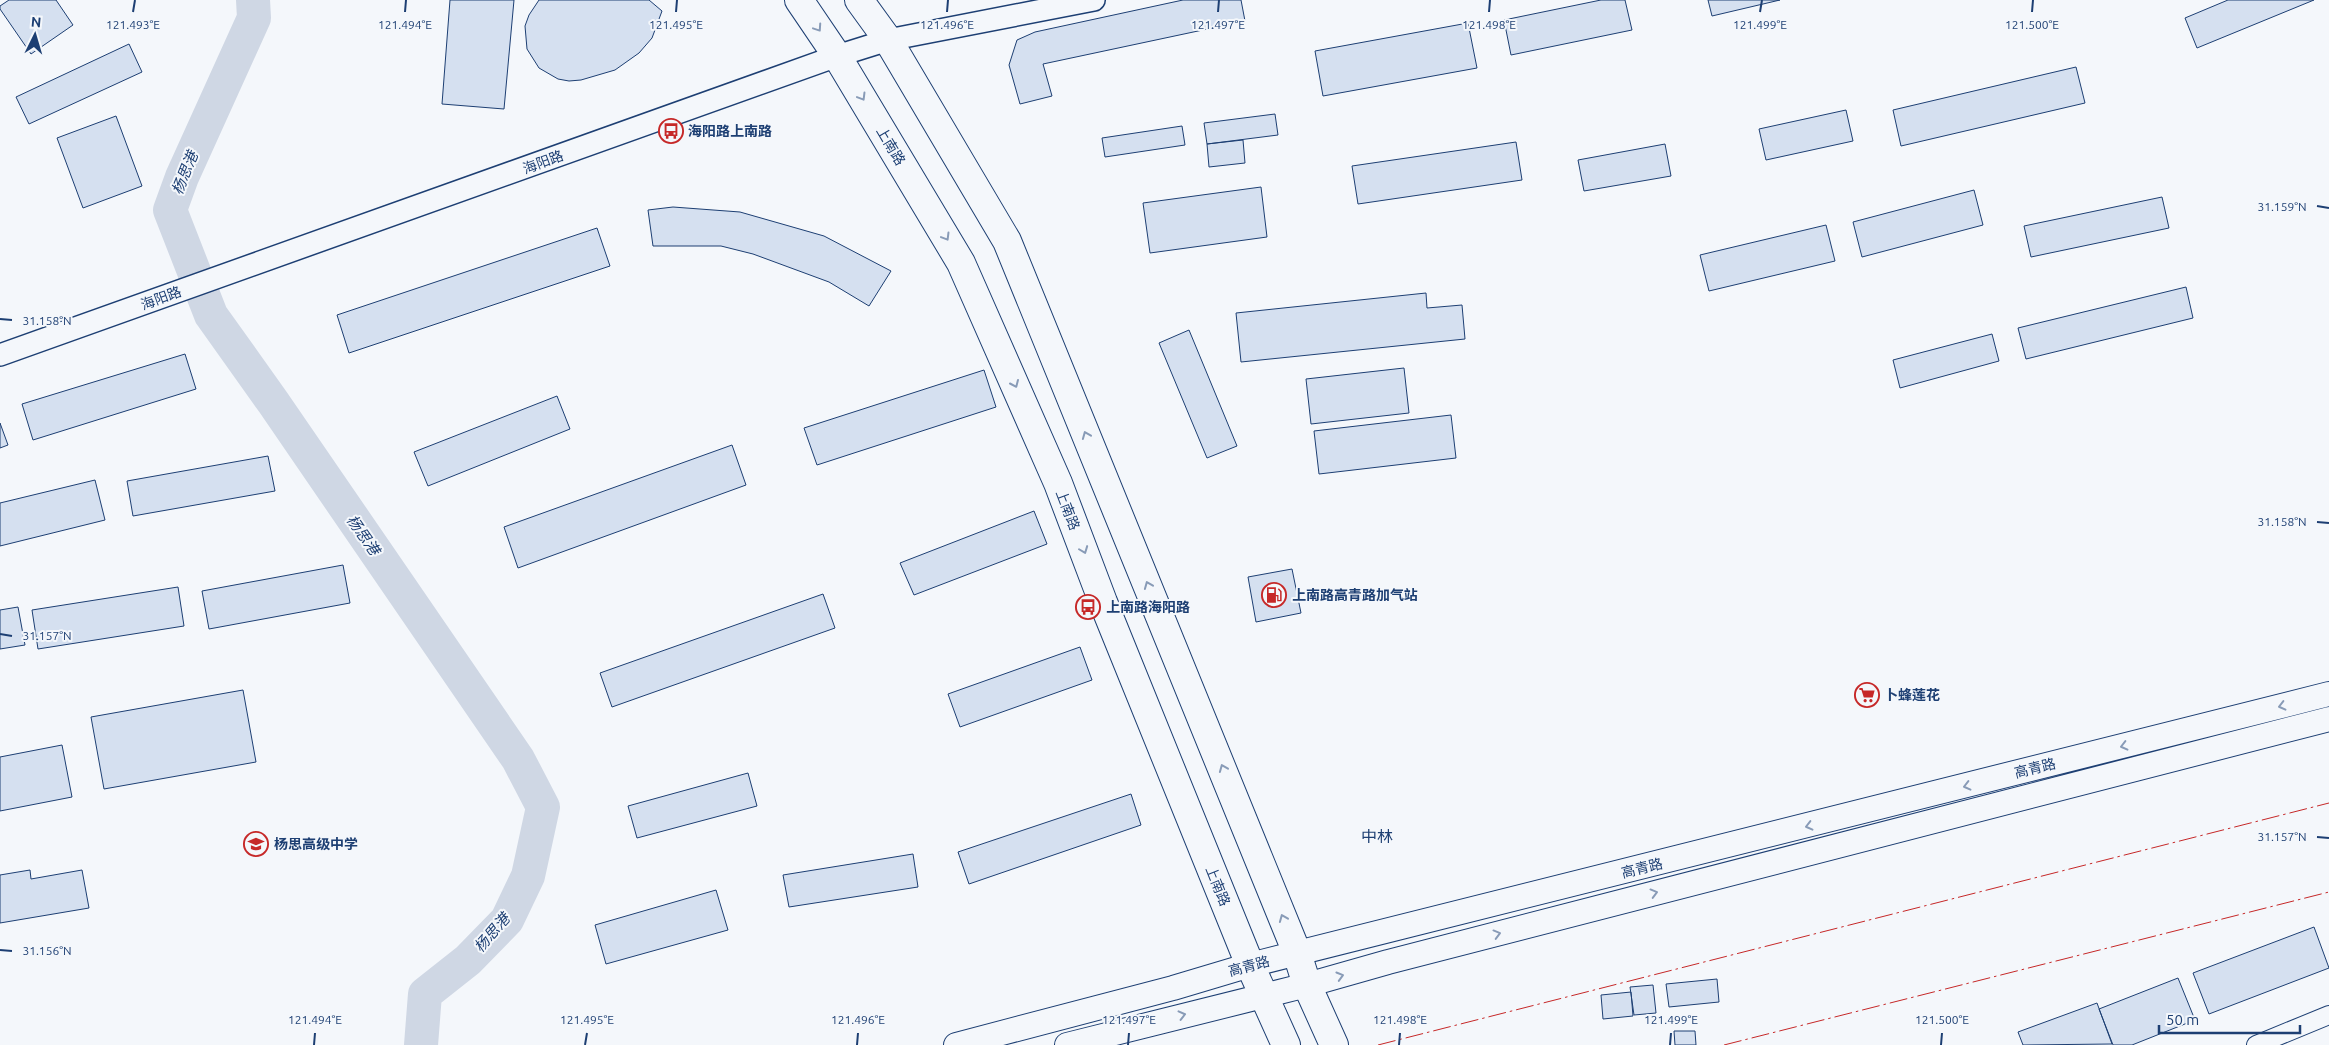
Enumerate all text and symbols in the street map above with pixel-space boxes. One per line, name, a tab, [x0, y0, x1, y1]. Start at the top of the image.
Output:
north arrow	[10, 10, 60, 60]
text: N	[30, 14, 42, 30]
text: 121.493°E	[106, 18, 160, 31]
text: 121.494°E	[378, 18, 432, 31]
text: 121.495°E	[649, 18, 703, 31]
text: 121.496°E	[920, 18, 974, 31]
text: 121.497°E	[1191, 18, 1245, 31]
text: 121.498°E	[1462, 18, 1516, 31]
text: 121.499°E	[1733, 18, 1787, 31]
text: 121.500°E	[2005, 18, 2059, 31]
one-way arrow	[812, 22, 821, 32]
one-way arrow	[855, 92, 865, 101]
bus stop icon: 海阳路上南路	[658, 118, 684, 144]
place label: 海阳路上南路	[688, 123, 772, 139]
street label: 上南路	[873, 124, 909, 168]
water label: 杨思港	[168, 147, 202, 197]
street label: 海阳路	[521, 147, 565, 177]
text: 31.159°N	[2257, 200, 2307, 213]
one-way arrow	[939, 231, 949, 240]
street label: 海阳路	[139, 283, 183, 313]
text: 31.158°N	[22, 314, 72, 327]
one-way arrow	[1008, 379, 1019, 388]
one-way arrow	[1082, 431, 1092, 440]
street label: 上南路	[1053, 488, 1083, 532]
water label: 杨思港	[344, 511, 384, 560]
text: 31.158°N	[2257, 515, 2307, 528]
one-way arrow	[1078, 545, 1088, 554]
one-way arrow	[1143, 581, 1154, 590]
fuel station icon: 上南路高青路加气站	[1261, 582, 1287, 608]
place label: 上南路高青路加气站	[1292, 587, 1418, 603]
bus stop icon: 上南路海阳路	[1075, 594, 1101, 620]
place label: 上南路海阳路	[1106, 599, 1190, 615]
text: 31.157°N	[22, 629, 72, 642]
supermarket icon: 卜蜂莲花	[1854, 682, 1880, 708]
place label: 卜蜂莲花	[1884, 687, 1940, 703]
one-way arrow	[2277, 700, 2286, 711]
one-way arrow	[2120, 740, 2129, 751]
street label: 高青路	[2013, 755, 2057, 781]
one-way arrow	[1218, 764, 1229, 773]
one-way arrow	[1963, 780, 1971, 790]
one-way arrow	[1806, 820, 1814, 830]
district label: 中林	[1361, 827, 1393, 845]
text: 31.157°N	[2257, 830, 2307, 843]
school or university icon: 杨思高级中学	[243, 831, 269, 857]
place label: 杨思高级中学	[274, 836, 358, 852]
street label: 高青路	[1620, 855, 1664, 881]
street label: 上南路	[1203, 864, 1233, 908]
one-way arrow	[1650, 888, 1659, 899]
water label: 杨思港	[470, 909, 514, 955]
one-way arrow	[1279, 915, 1289, 923]
one-way arrow	[1492, 929, 1501, 940]
text: 31.156°N	[22, 944, 72, 957]
street label: 高青路	[1227, 953, 1271, 979]
one-way arrow	[1335, 971, 1344, 981]
scale bar	[2159, 1002, 2300, 1034]
one-way arrow	[1178, 1011, 1186, 1021]
text: 50 m	[2166, 1011, 2199, 1028]
text: 121.494°E	[288, 1013, 342, 1026]
text: 121.495°E	[560, 1013, 614, 1026]
text: 121.496°E	[831, 1013, 885, 1026]
text: 121.497°E	[1102, 1013, 1156, 1026]
text: 121.498°E	[1373, 1013, 1427, 1026]
text: 121.499°E	[1644, 1013, 1698, 1026]
text: 121.500°E	[1915, 1013, 1969, 1026]

